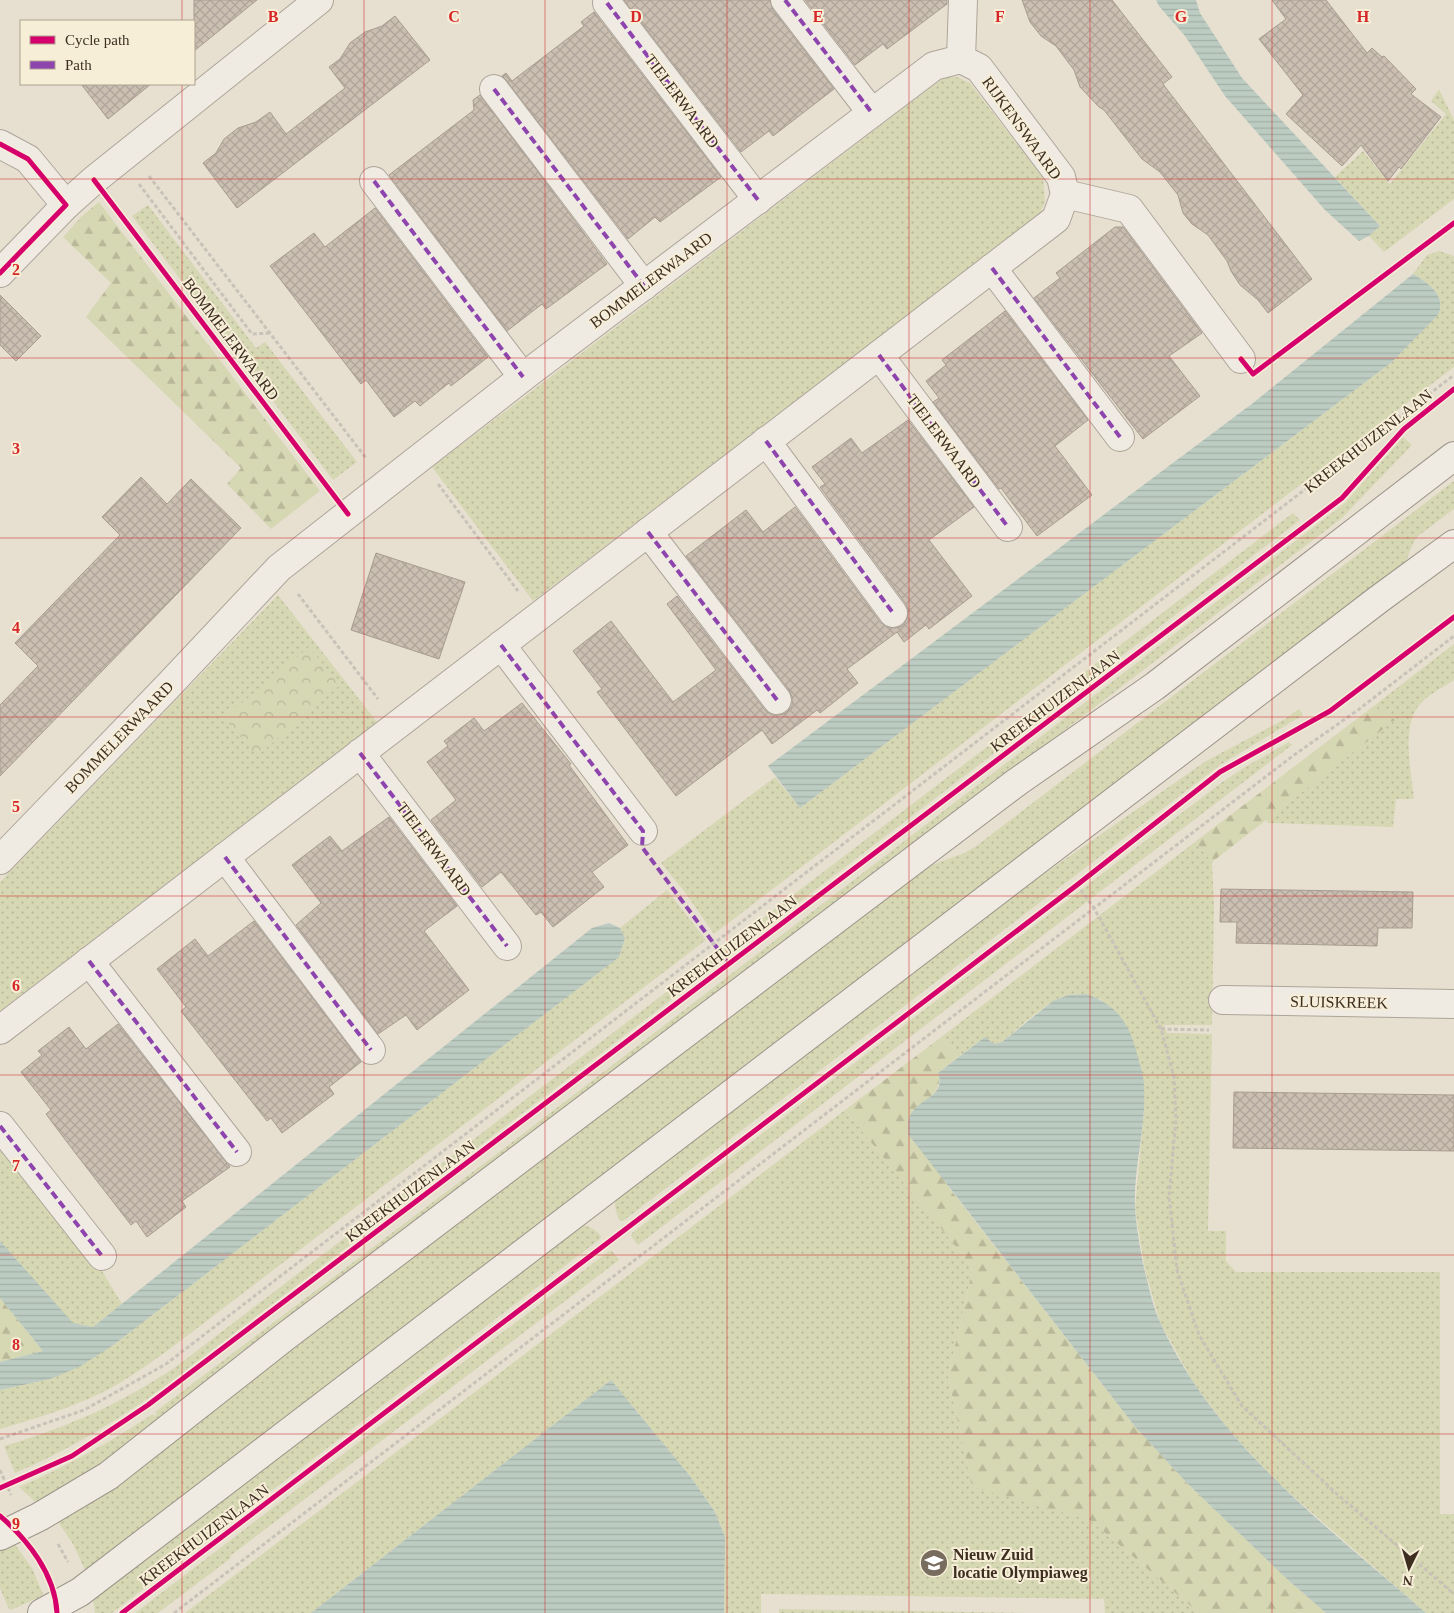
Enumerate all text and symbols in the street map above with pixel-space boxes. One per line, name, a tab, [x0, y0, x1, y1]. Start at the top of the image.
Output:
text: B	[268, 8, 279, 25]
text: C	[448, 8, 460, 25]
text: D	[630, 8, 642, 25]
text: E	[813, 8, 823, 25]
text: F	[995, 8, 1005, 25]
text: G	[1175, 8, 1188, 25]
text: H	[1357, 8, 1370, 25]
legend	[20, 20, 195, 85]
text: Cycle path	[65, 32, 130, 48]
street label: TIELERWAARD	[641, 51, 723, 151]
text: Path	[65, 57, 92, 73]
street label: RIJKENSWAARD	[979, 73, 1065, 183]
street label: BOMMELERWAARD	[587, 229, 715, 331]
text: 2	[12, 261, 20, 278]
street label: BOMMELERWAARD	[180, 275, 282, 403]
street label: KREEKHUIZENLAAN	[1301, 386, 1436, 496]
street label: TIELERWAARD	[903, 391, 985, 491]
text: 3	[12, 440, 20, 457]
text: 4	[12, 619, 20, 636]
street label: KREEKHUIZENLAAN	[987, 647, 1123, 755]
street label: BOMMELERWAARD	[61, 678, 177, 796]
text: 5	[12, 798, 20, 815]
street label: TIELERWAARD	[393, 799, 475, 899]
street label: KREEKHUIZENLAAN	[664, 892, 800, 1000]
text: 6	[12, 977, 20, 994]
street label: SLUISKREEK	[1290, 993, 1388, 1011]
street label: KREEKHUIZENLAAN	[342, 1137, 478, 1245]
text: 7	[12, 1157, 20, 1174]
text: 8	[12, 1336, 20, 1353]
street label: KREEKHUIZENLAAN	[136, 1481, 272, 1589]
text: 9	[12, 1515, 20, 1532]
north arrow	[1384, 1543, 1434, 1593]
place label: Nieuw Zuid locatie Olympiaweg	[953, 1546, 1088, 1582]
school or university icon: Nieuw Zuid locatie Olympiaweg	[919, 1548, 949, 1578]
text: N	[1402, 1573, 1414, 1588]

